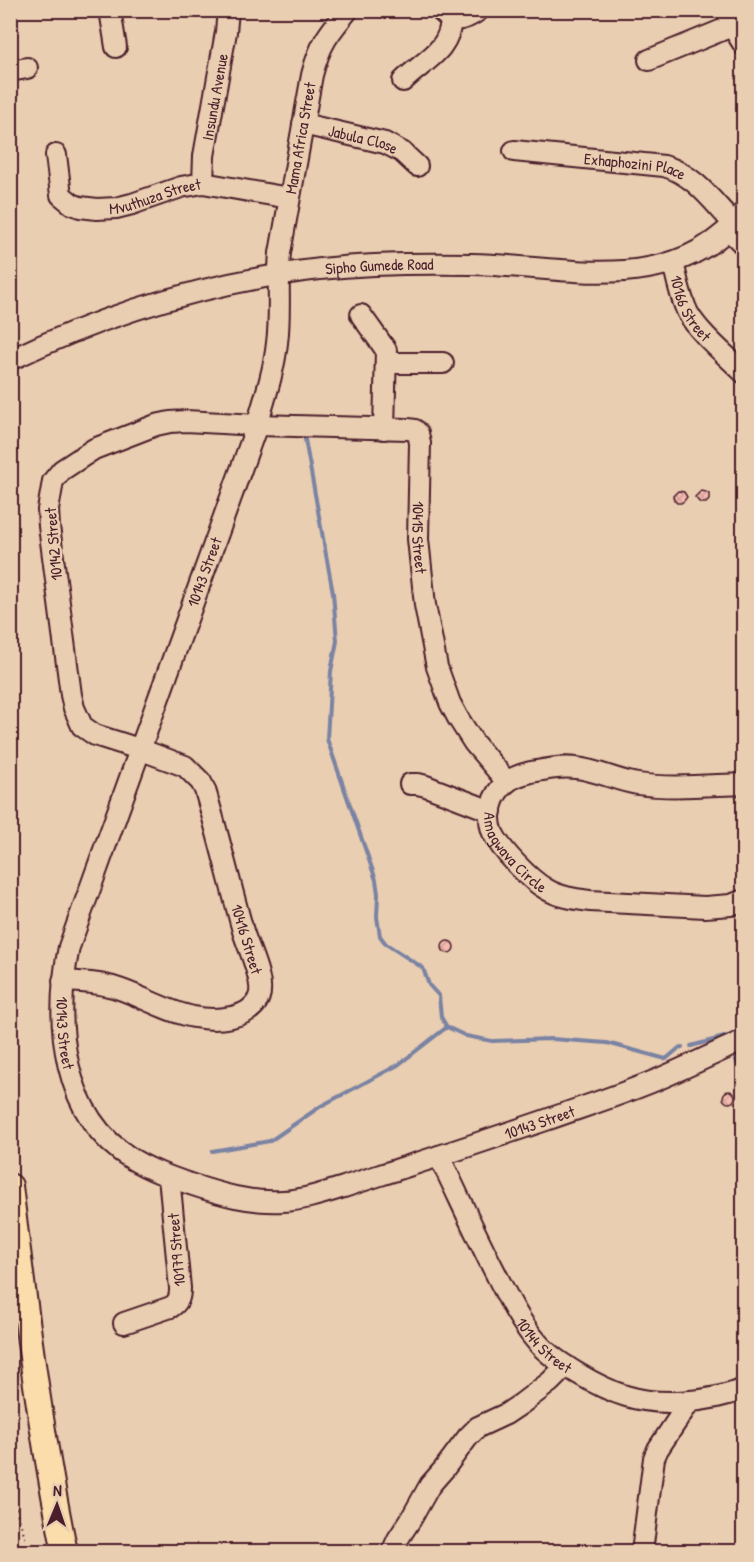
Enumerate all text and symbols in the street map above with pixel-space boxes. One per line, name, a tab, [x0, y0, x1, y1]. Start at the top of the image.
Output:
street label: Insundu Avenue	[196, 51, 233, 142]
street label: Mama Africa Street	[279, 80, 321, 196]
street label: Jabula Close	[326, 119, 403, 159]
street label: Exhaphozini Place	[583, 147, 691, 185]
street label: Mvuthuza Street	[109, 173, 203, 219]
street label: Sipho Gumede Road	[324, 253, 434, 280]
street label: 10166 Street	[665, 273, 717, 347]
street label: 10415 Street	[407, 501, 433, 575]
street label: 10142 Street	[39, 506, 67, 581]
street label: 10143 Street	[181, 534, 227, 610]
street label: Amagwava Circle	[479, 812, 552, 898]
street label: 10416 Street	[226, 901, 268, 977]
street label: 10143 Street	[51, 996, 80, 1072]
street label: 10143 Street	[501, 1100, 578, 1144]
street label: 10179 Street	[162, 1212, 190, 1288]
street label: 10144 Street	[511, 1313, 577, 1379]
north arrow	[27, 1475, 87, 1535]
text: N	[53, 1479, 63, 1501]

